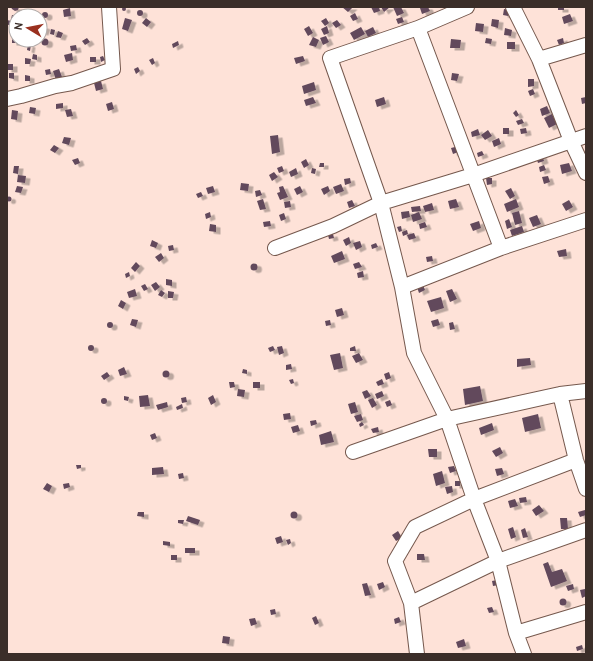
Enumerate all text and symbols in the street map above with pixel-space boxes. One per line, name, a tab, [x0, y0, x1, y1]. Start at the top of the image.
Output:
north arrow	[8, 8, 48, 48]
text: N	[11, 21, 26, 31]

